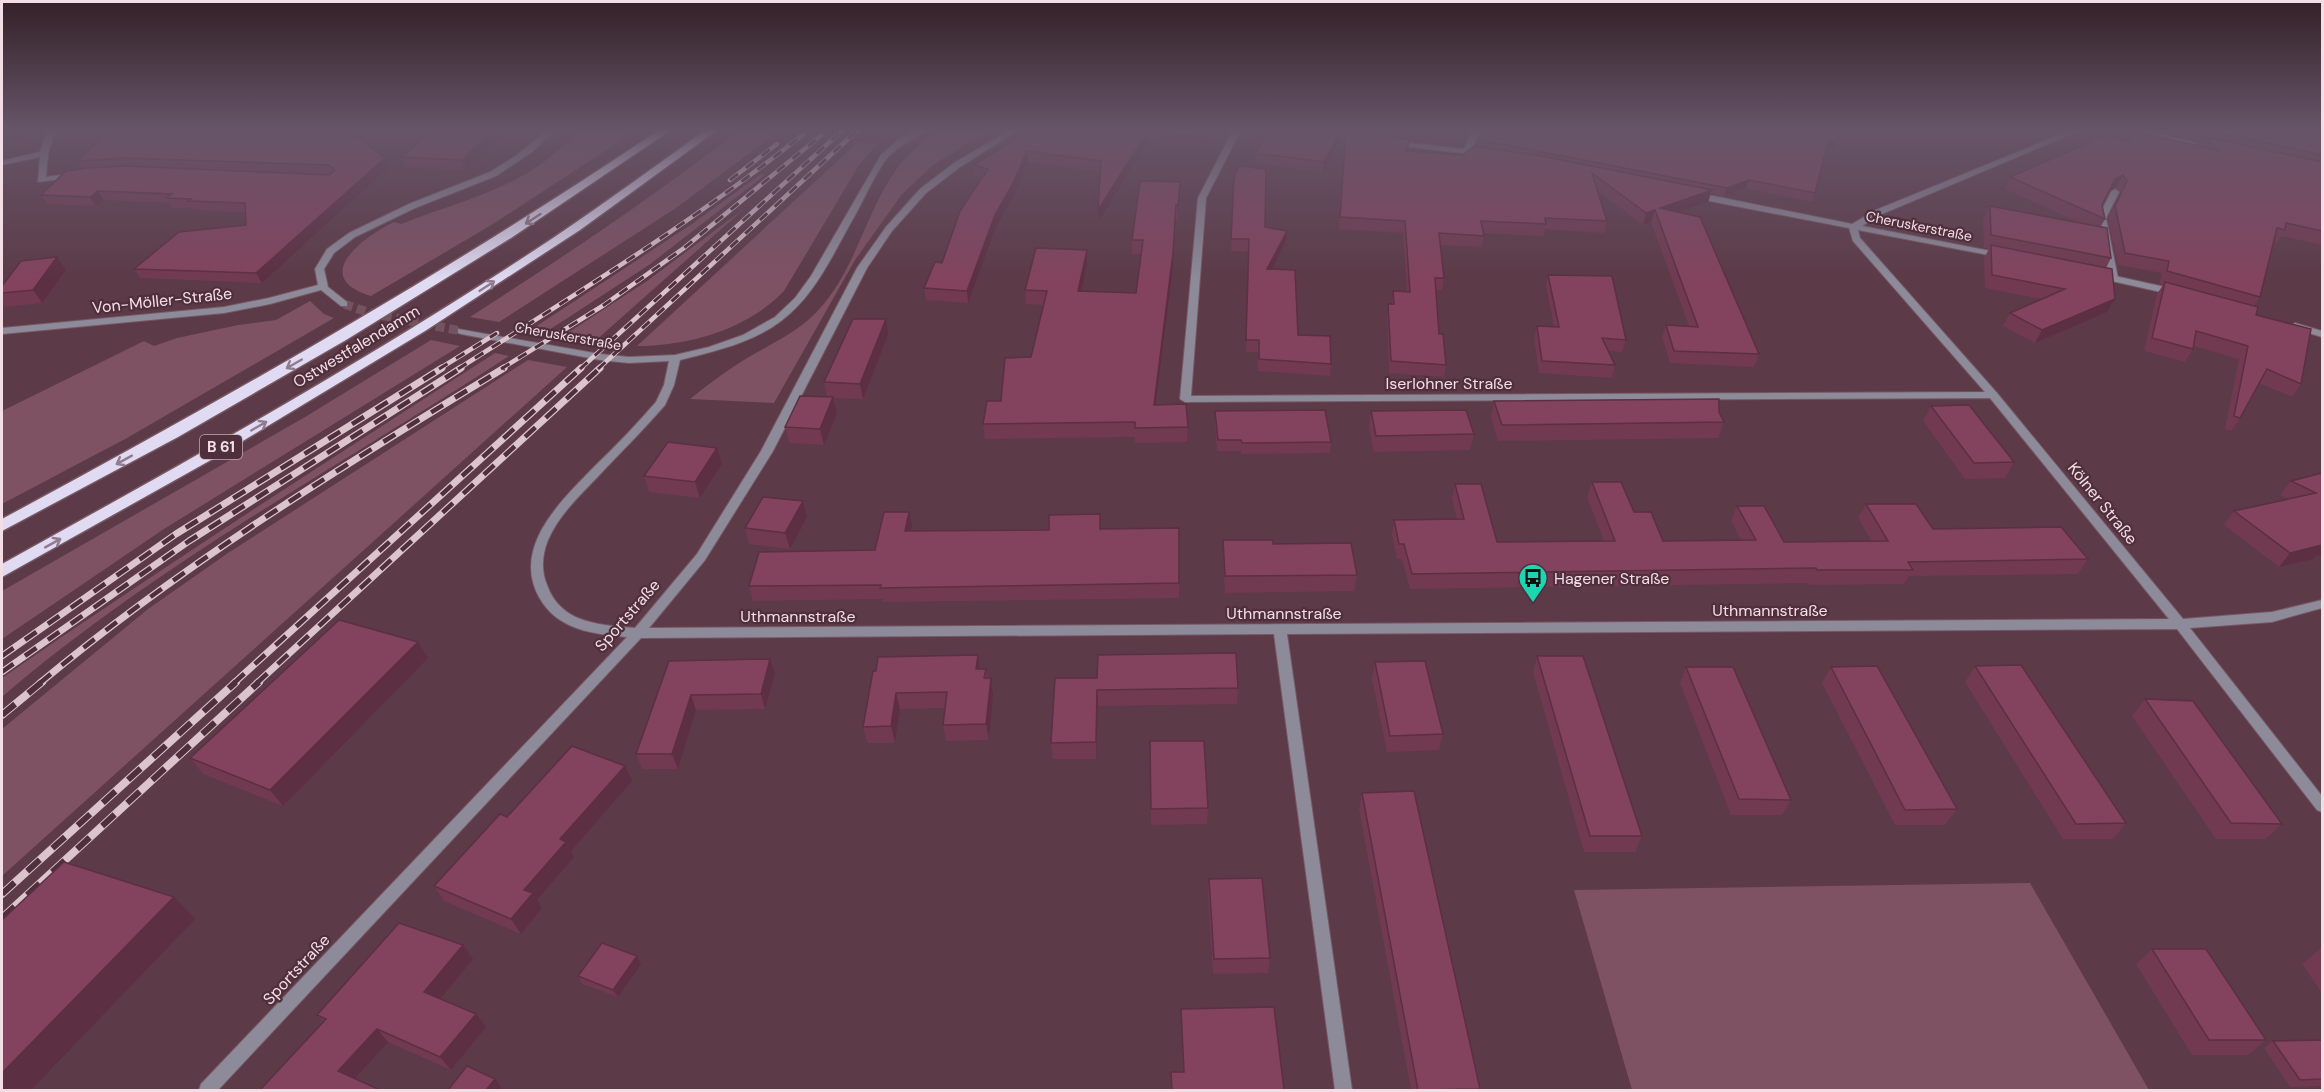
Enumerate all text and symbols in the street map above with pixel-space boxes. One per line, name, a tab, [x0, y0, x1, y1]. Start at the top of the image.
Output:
street label: Cheruskerstraße	[1864, 207, 1974, 245]
one-way arrow	[525, 213, 542, 225]
one-way arrow	[478, 279, 495, 291]
street label: Von-Möller-Straße	[91, 283, 233, 318]
street label: Ostwestfalendamm	[289, 300, 423, 393]
street label: Cheruskerstraße	[513, 318, 623, 354]
one-way arrow	[286, 359, 303, 371]
street label: Iserlohner Straße	[1385, 373, 1513, 394]
one-way arrow	[250, 419, 267, 431]
road number: B 61	[200, 435, 242, 459]
one-way arrow	[116, 454, 133, 466]
street label: Kölner Straße	[2063, 458, 2142, 549]
one-way arrow	[44, 537, 61, 549]
bus stop icon: Hagener Straße	[1517, 562, 1549, 604]
place label: Hagener Straße	[1554, 568, 1669, 589]
street label: Sportstraße	[590, 575, 664, 656]
street label: Uthmannstraße	[1712, 600, 1828, 621]
street label: Uthmannstraße	[1226, 603, 1342, 624]
street label: Uthmannstraße	[740, 606, 856, 627]
street label: Sportstraße	[258, 930, 334, 1009]

